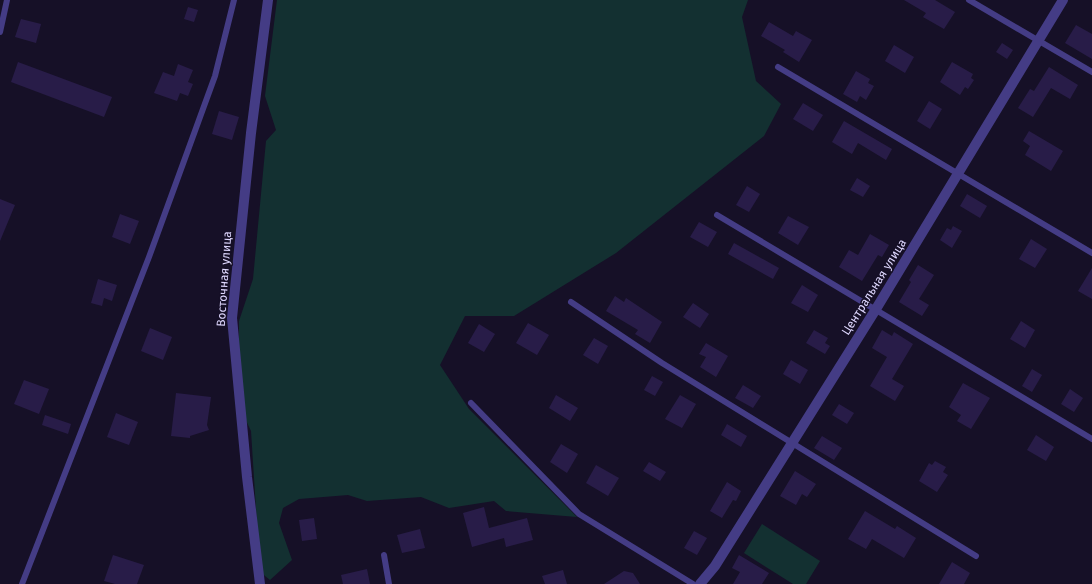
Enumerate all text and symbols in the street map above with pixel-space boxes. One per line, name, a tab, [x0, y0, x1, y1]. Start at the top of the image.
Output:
street label: Восточная улица	[214, 231, 234, 327]
street label: Центральная улица	[839, 236, 909, 338]

